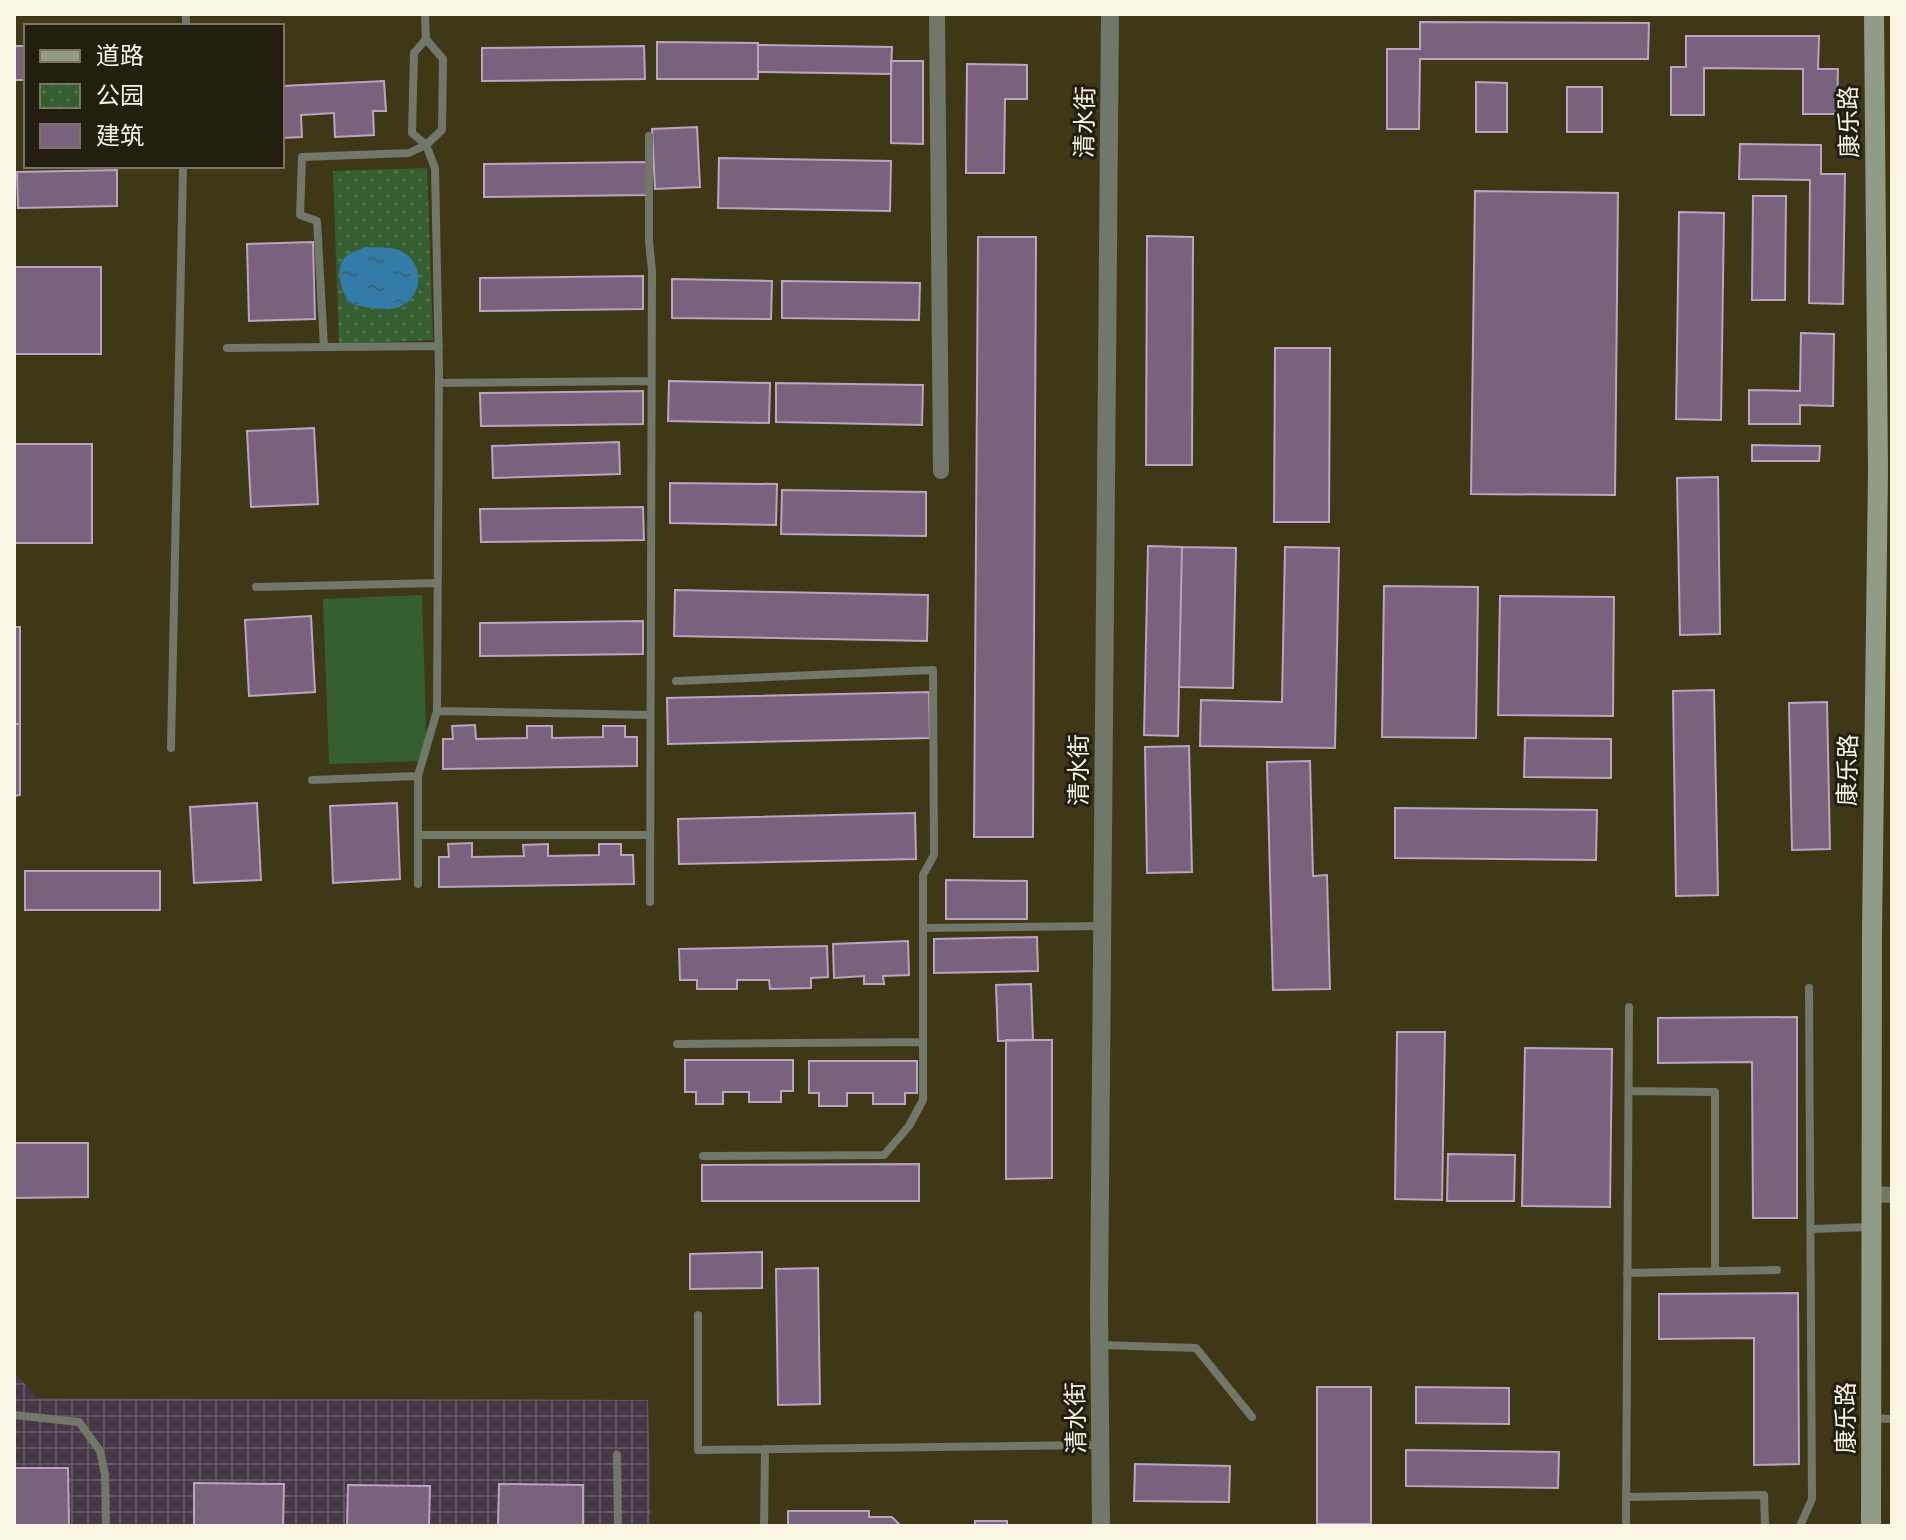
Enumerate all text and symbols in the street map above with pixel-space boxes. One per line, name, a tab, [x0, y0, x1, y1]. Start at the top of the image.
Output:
legend	[24, 24, 284, 168]
text: 道路	[96, 42, 144, 70]
text: 公园	[96, 82, 144, 110]
street label: 清水街	[1070, 86, 1100, 158]
street label: 康乐路	[1834, 86, 1864, 158]
text: 建筑	[96, 122, 144, 150]
street label: 清水街	[1065, 734, 1093, 806]
street label: 康乐路	[1833, 734, 1863, 806]
street label: 清水街	[1061, 1382, 1091, 1454]
street label: 康乐路	[1832, 1382, 1860, 1454]

